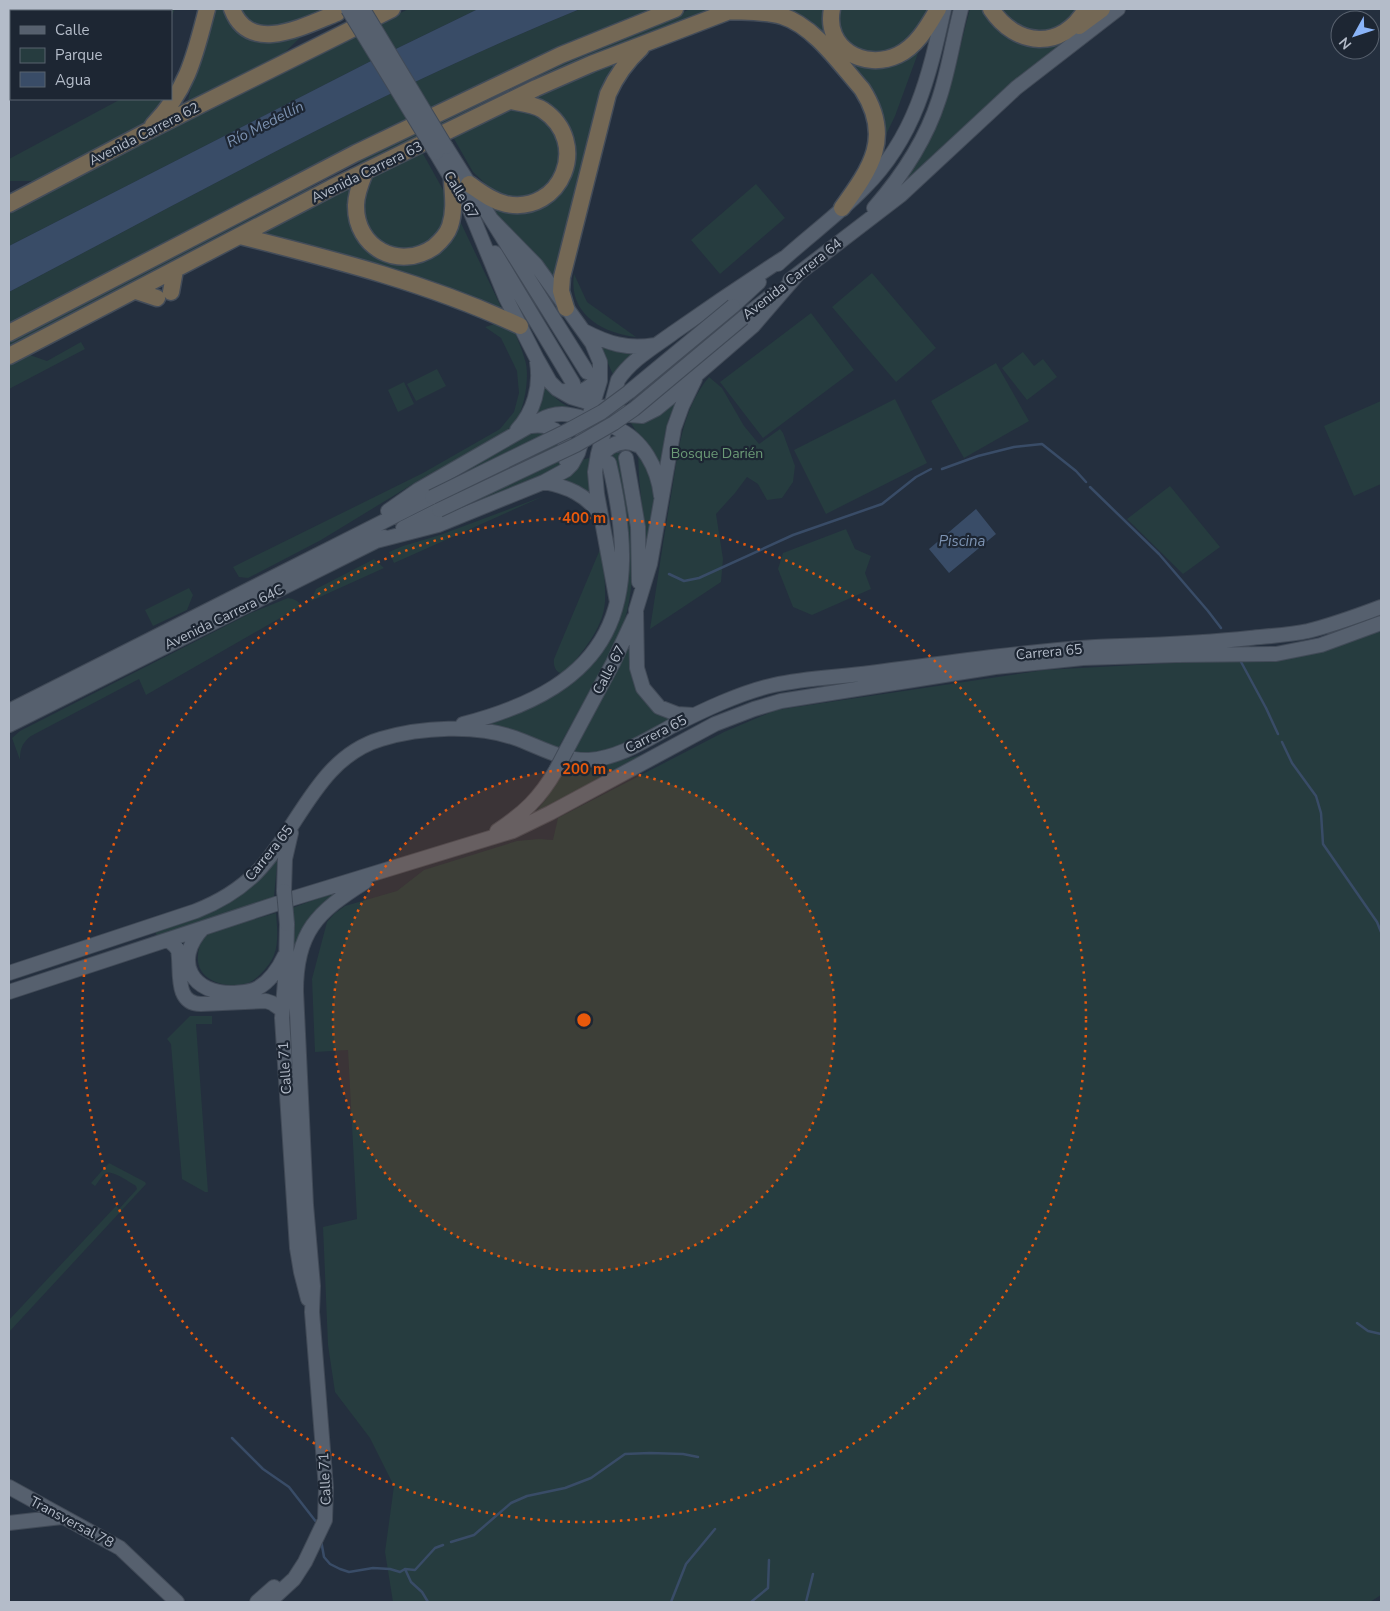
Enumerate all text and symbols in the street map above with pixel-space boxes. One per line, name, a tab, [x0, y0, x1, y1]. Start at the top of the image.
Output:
legend	[10, 10, 172, 100]
north arrow	[1330, 10, 1380, 60]
text: Calle	[55, 20, 90, 40]
text: N	[1335, 33, 1356, 53]
text: Parque	[55, 45, 103, 65]
text: Agua	[55, 70, 91, 90]
water label: Río Medellín	[223, 96, 307, 152]
street label: Avenida Carrera 62	[86, 98, 202, 170]
street label: Avenida Carrera 63	[308, 137, 426, 207]
street label: Calle 67	[439, 168, 483, 222]
street label: Avenida Carrera 64	[738, 234, 846, 324]
park label: Bosque Darién	[671, 444, 763, 463]
text: 400 m	[562, 508, 606, 528]
water label: Piscina	[938, 531, 986, 551]
street label: Avenida Carrera 64C	[161, 580, 287, 654]
street label: Carrera 65	[1015, 640, 1083, 664]
street label: Calle 67	[588, 642, 630, 698]
street label: Carrera 65	[622, 710, 690, 758]
text: 200 m	[562, 759, 606, 779]
street label: Carrera 65	[241, 821, 297, 885]
centre of rings	[575, 1011, 593, 1029]
street label: Calle 71	[274, 1041, 296, 1095]
street label: Calle 71	[314, 1452, 336, 1506]
street label: Transversal 78	[27, 1492, 117, 1552]

